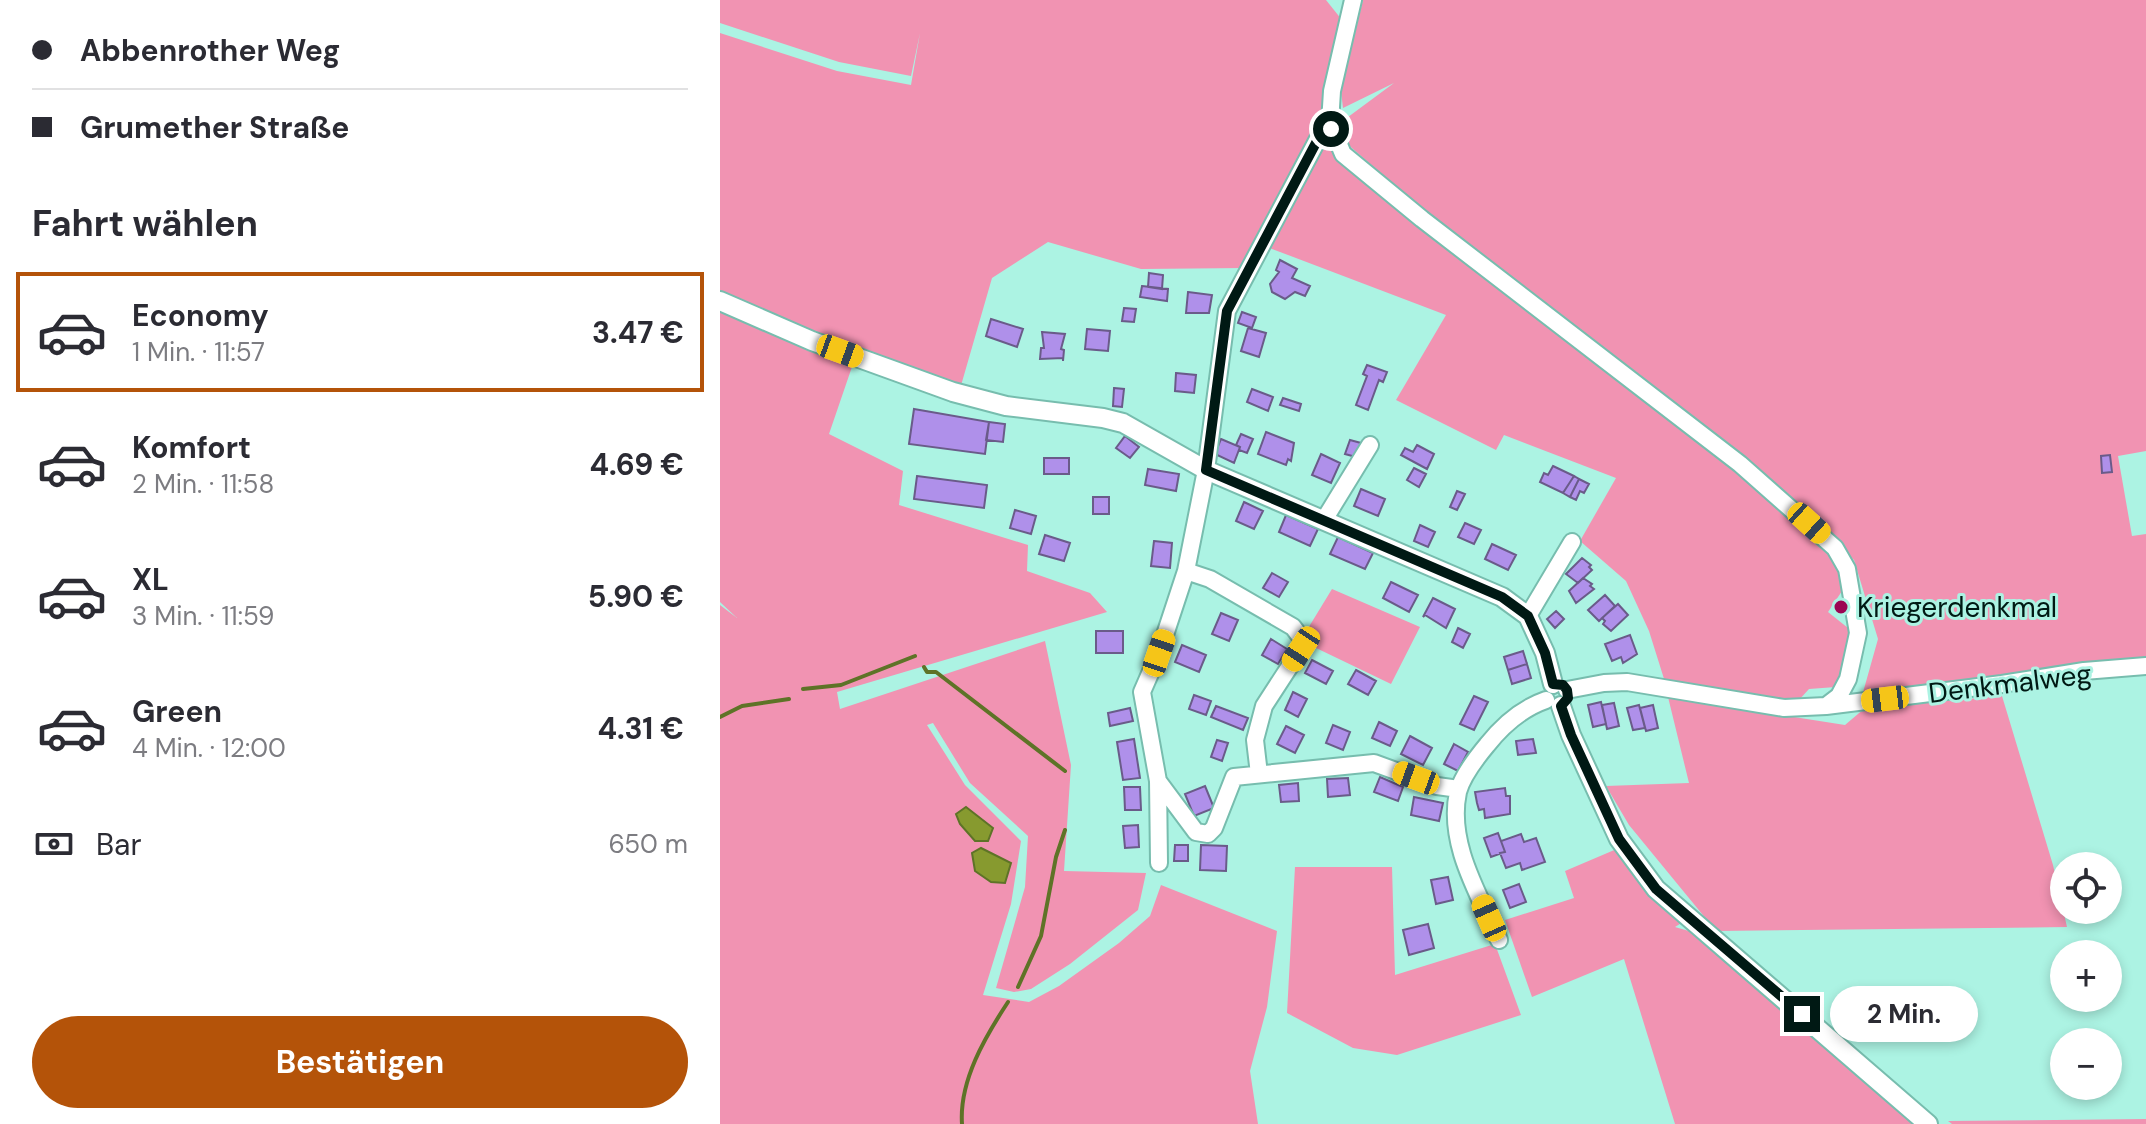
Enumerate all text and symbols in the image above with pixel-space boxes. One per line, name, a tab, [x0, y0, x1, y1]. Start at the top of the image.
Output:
text: Abbenrother Weg	[80, 31, 340, 70]
text: Grumether Straße	[80, 108, 349, 147]
route start	[1313, 111, 1349, 147]
text: Fahrt wählen	[32, 200, 258, 247]
icon: car	[36, 296, 108, 368]
text: Economy	[132, 296, 269, 335]
text: 3.47 €	[592, 313, 684, 352]
car	[813, 332, 867, 370]
text: 1 Min. · 11:57	[132, 335, 265, 369]
icon: car	[36, 428, 108, 500]
text: Komfort	[132, 428, 251, 467]
text: 4.69 €	[590, 445, 684, 484]
text: 2 Min. · 11:58	[132, 467, 274, 501]
car	[1783, 498, 1835, 548]
icon: car	[36, 560, 108, 632]
text: XL	[132, 560, 169, 599]
text: 5.90 €	[588, 577, 684, 616]
place label: Kriegerdenkmal	[1857, 589, 2057, 626]
marker: Kriegerdenkmal	[1832, 598, 1850, 616]
text: 3 Min. · 11:59	[132, 599, 274, 633]
car	[1278, 622, 1324, 676]
car	[1140, 626, 1178, 680]
street label: Denkmalweg	[1926, 655, 2094, 712]
car	[1860, 684, 1910, 714]
icon: car	[36, 692, 108, 764]
text: Green	[132, 692, 222, 731]
text: 4.31 €	[597, 709, 684, 748]
text: 4 Min. · 12:00	[132, 731, 286, 765]
car	[1389, 759, 1443, 797]
icon: cash	[32, 822, 76, 866]
text: Bar	[96, 825, 142, 864]
text: 650 m	[608, 827, 688, 861]
map controls	[2050, 852, 2122, 1100]
button: locate	[2050, 852, 2122, 924]
car	[1468, 891, 1510, 945]
button: +	[2050, 940, 2122, 1012]
callout: 2 Min.	[1830, 986, 1978, 1042]
route end	[1784, 996, 1820, 1032]
text: 2 Min.	[1867, 997, 1941, 1031]
button: Bestätigen	[32, 1016, 688, 1108]
button: −	[2050, 1028, 2122, 1100]

